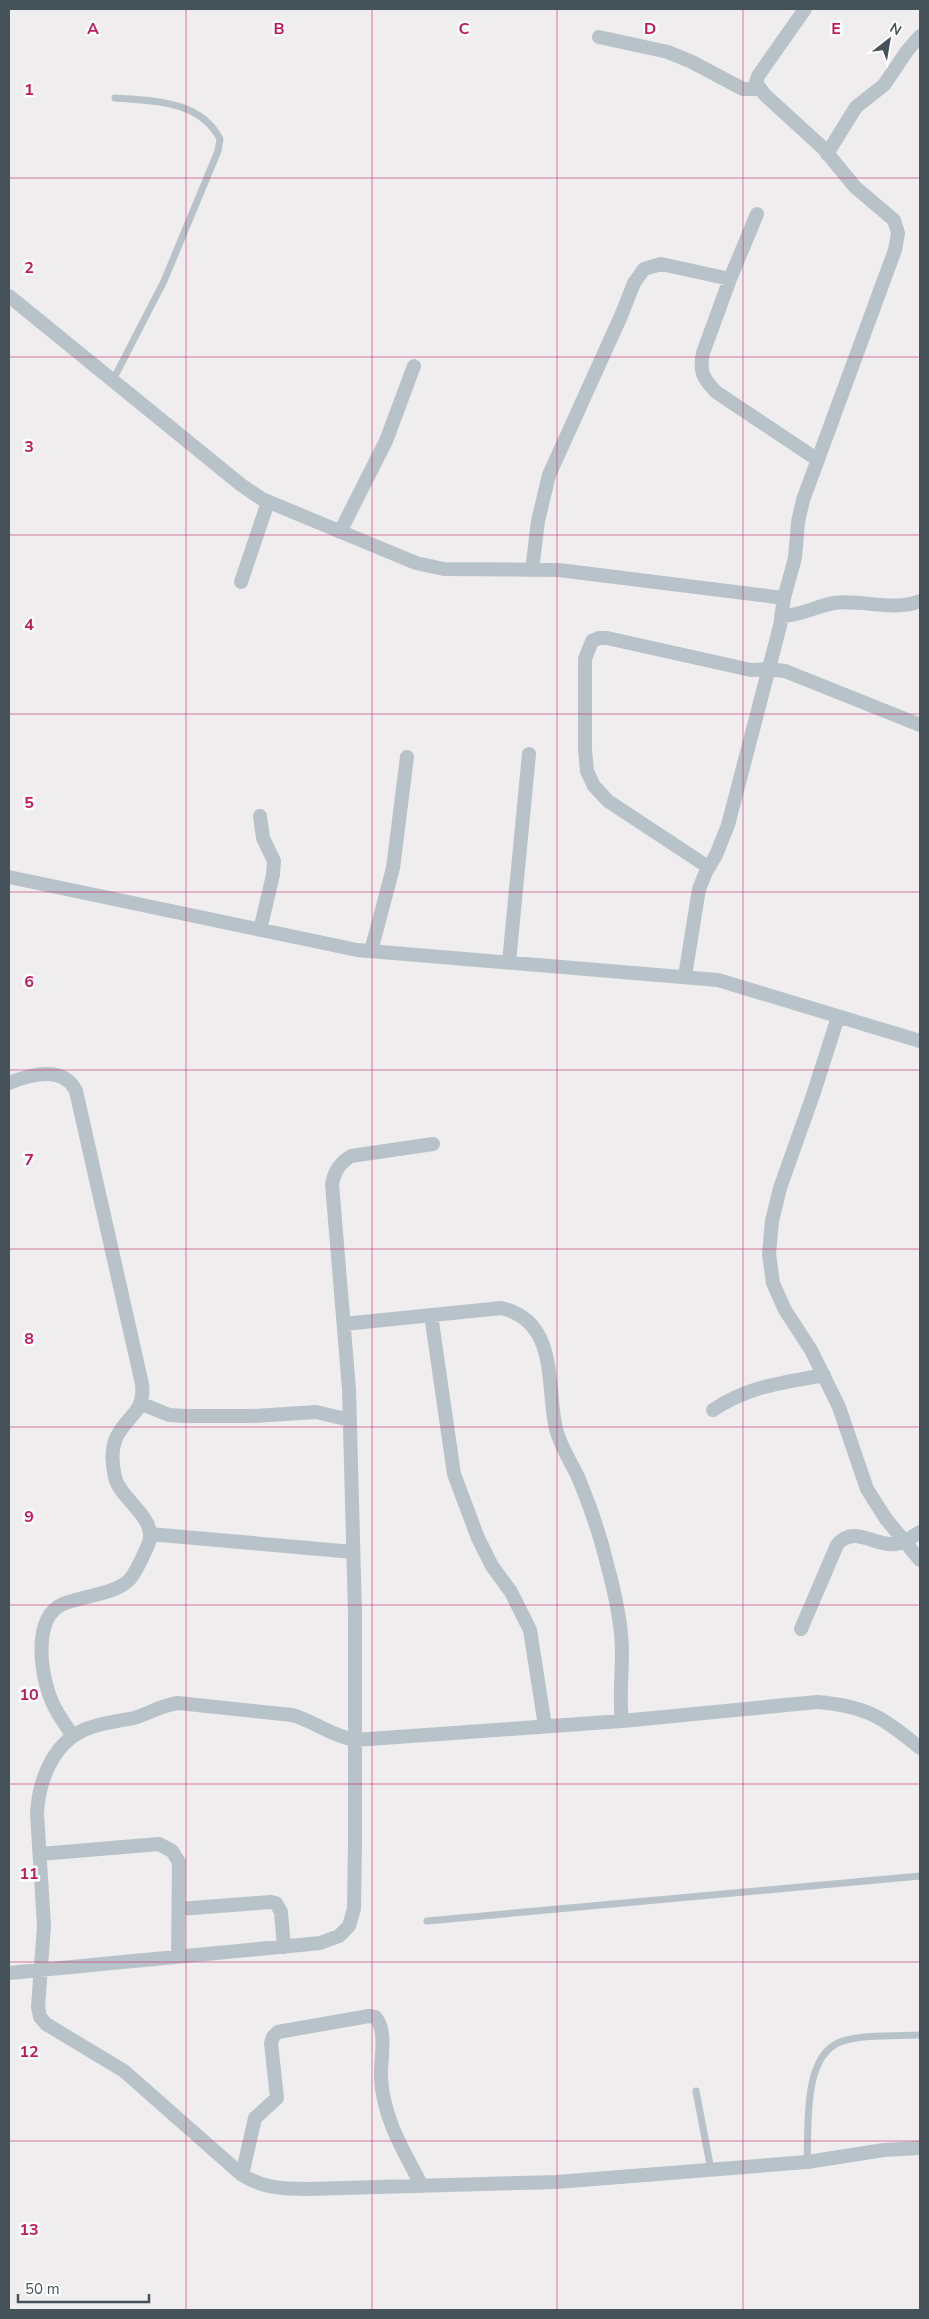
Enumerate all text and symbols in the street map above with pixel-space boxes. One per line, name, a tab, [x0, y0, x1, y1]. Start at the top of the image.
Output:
north arrow	[864, 15, 914, 65]
text: A	[87, 18, 99, 40]
text: B	[273, 18, 285, 40]
text: C	[459, 18, 470, 40]
text: D	[644, 18, 656, 40]
text: E	[831, 18, 841, 40]
text: N	[886, 18, 905, 40]
text: 1	[24, 79, 34, 101]
text: 2	[24, 257, 34, 279]
text: 3	[24, 436, 34, 458]
text: 4	[24, 614, 34, 636]
text: 5	[24, 792, 34, 814]
text: 6	[24, 971, 34, 993]
text: 7	[24, 1149, 34, 1171]
text: 8	[24, 1328, 34, 1350]
text: 9	[24, 1506, 34, 1528]
text: 10	[19, 1684, 39, 1706]
text: 11	[19, 1863, 39, 1885]
text: 12	[19, 2041, 39, 2063]
text: 13	[19, 2219, 39, 2241]
scale bar	[18, 2272, 149, 2304]
text: 50 m	[25, 2279, 60, 2299]

